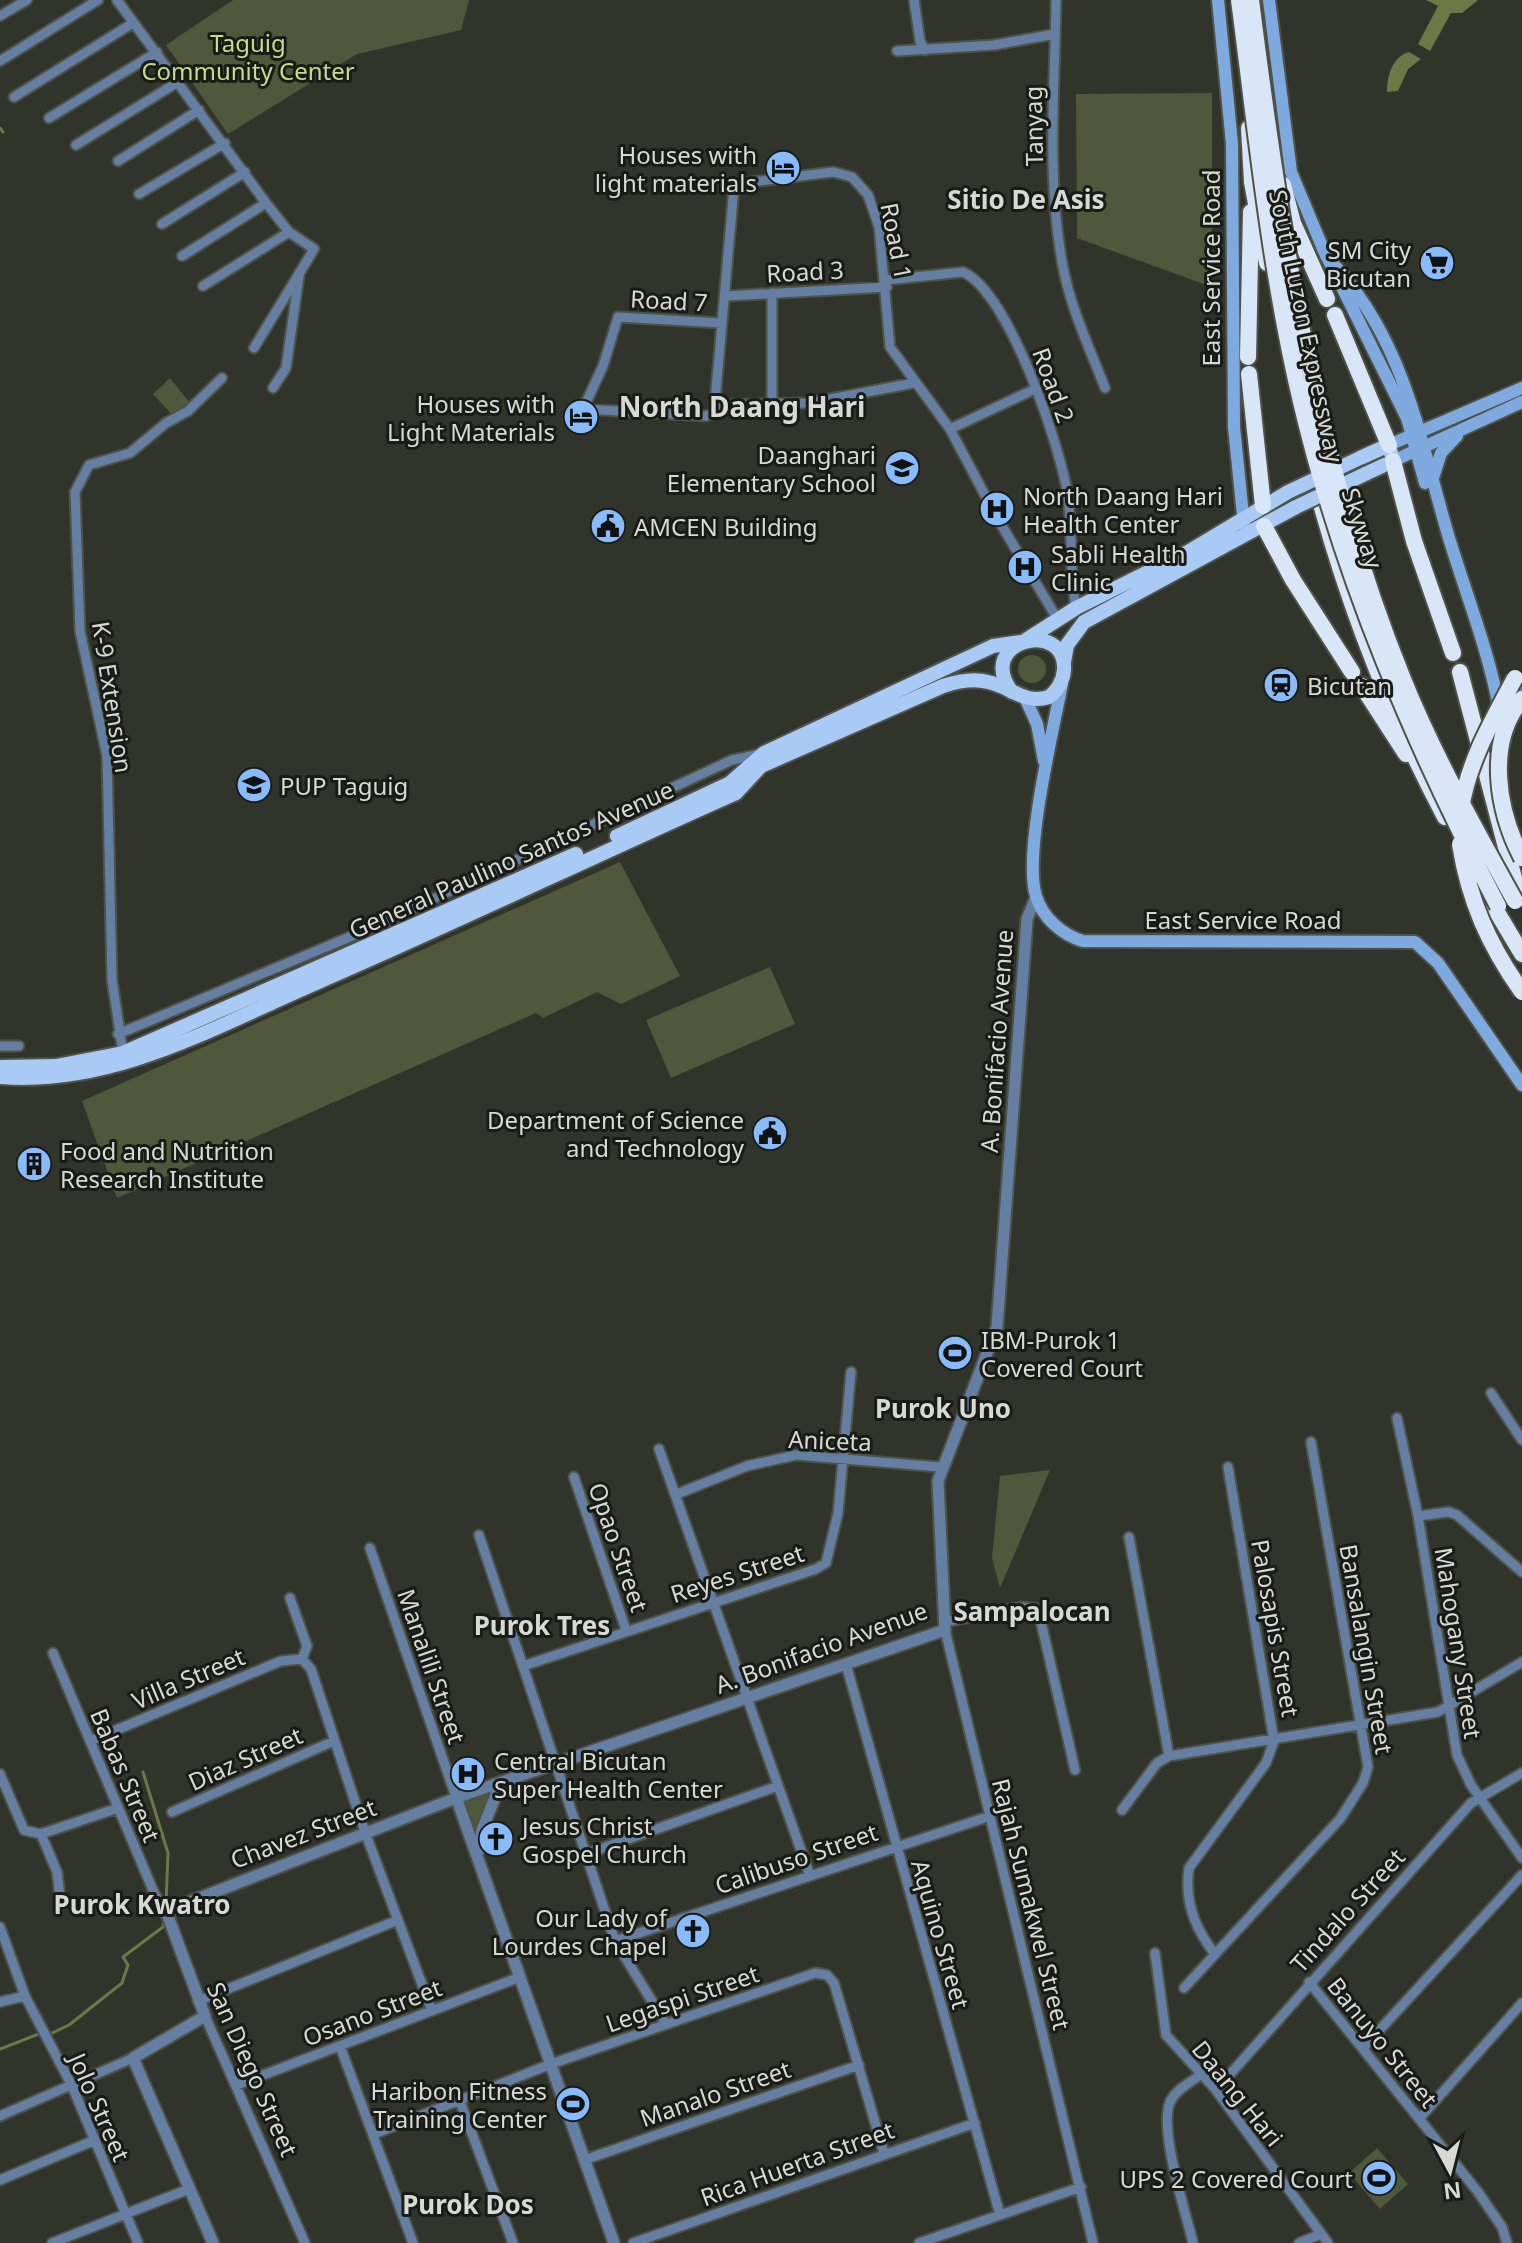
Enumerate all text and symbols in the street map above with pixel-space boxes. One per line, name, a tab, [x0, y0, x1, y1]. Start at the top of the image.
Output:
park label: Taguig Community Center	[141, 26, 355, 87]
street label: Tanyag	[1016, 86, 1050, 166]
place label: Houses with light materials	[595, 138, 757, 199]
hotel icon: Houses with light materials	[764, 149, 802, 187]
street label: East Service Road	[1194, 169, 1227, 367]
district label: Sitio De Asis	[947, 181, 1105, 217]
street label: South Luzon Expressway	[1262, 187, 1352, 466]
street label: Road 1	[873, 200, 921, 282]
place label: SM City Bicutan	[1326, 233, 1412, 294]
supermarket icon: SM City Bicutan	[1418, 244, 1456, 282]
street label: Road 3	[765, 252, 845, 290]
street label: Road 7	[629, 281, 709, 319]
street label: Road 2	[1025, 343, 1083, 427]
place label: Houses with Light Materials	[387, 387, 555, 448]
district label: North Daang Hari	[619, 387, 865, 425]
hotel icon: Houses with Light Materials	[562, 398, 600, 436]
place label: Daanghari Elementary School	[667, 438, 876, 499]
school or university icon: Daanghari Elementary School	[883, 449, 921, 487]
place label: North Daang Hari Health Center	[1023, 479, 1223, 540]
street label: Skyway	[1335, 484, 1392, 573]
hospital icon: North Daang Hari Health Center	[978, 490, 1016, 528]
public building icon: AMCEN Building	[589, 507, 627, 545]
place label: AMCEN Building	[634, 510, 817, 543]
place label: Sabli Health Clinic	[1051, 537, 1186, 598]
hospital icon: Sabli Health Clinic	[1006, 548, 1044, 586]
street label: K-9 Extension	[85, 619, 141, 775]
station icon: Bicutan	[1262, 666, 1300, 704]
place label: Bicutan	[1307, 669, 1392, 702]
school or university icon: PUP Taguig	[235, 766, 273, 804]
place label: PUP Taguig	[280, 769, 408, 802]
street label: General Paulino Santos Avenue	[343, 772, 679, 946]
street label: East Service Road	[1144, 903, 1342, 936]
street label: A. Bonifacio Avenue	[972, 928, 1020, 1154]
place label: Department of Science and Technology	[487, 1103, 745, 1164]
public building icon: Department of Science and Technology	[751, 1114, 789, 1152]
place label: Food and Nutrition Research Institute	[60, 1134, 274, 1195]
building icon: Food and Nutrition Research Institute	[15, 1145, 53, 1183]
place label: IBM-Purok 1 Covered Court	[981, 1323, 1143, 1384]
sports icon: IBM-Purok 1 Covered Court	[936, 1334, 974, 1372]
district label: Purok Uno	[875, 1390, 1011, 1426]
street label: Aniceta	[788, 1422, 872, 1458]
street label: Opao Street	[581, 1478, 657, 1616]
street label: Reyes Street	[666, 1536, 808, 1610]
street label: Palosapis Street	[1244, 1537, 1308, 1720]
street label: Bansalangin Street	[1332, 1542, 1402, 1757]
street label: Mahogany Street	[1428, 1545, 1490, 1741]
street label: Manalili Street	[390, 1584, 474, 1748]
street label: A. Bonifacio Avenue	[710, 1593, 932, 1701]
district label: Sampalocan	[953, 1593, 1111, 1629]
district label: Purok Tres	[474, 1607, 610, 1643]
street label: Villa Street	[126, 1639, 250, 1717]
street label: Babas Street	[83, 1703, 169, 1847]
street label: Diaz Street	[183, 1718, 308, 1798]
place label: Central Bicutan Super Health Center	[494, 1744, 723, 1805]
hospital icon: Central Bicutan Super Health Center	[449, 1755, 487, 1793]
street label: Rajah Sumakwel Street	[985, 1775, 1079, 2033]
street label: Chavez Street	[225, 1790, 381, 1876]
place label: Jesus Christ Gospel Church	[520, 1809, 687, 1870]
street label: Calibuso Street	[710, 1815, 882, 1901]
church icon: Jesus Christ Gospel Church	[477, 1820, 515, 1858]
street label: Tindalo Street	[1282, 1841, 1412, 1979]
street label: Aquino Street	[904, 1856, 978, 2013]
district label: Purok Kwatro	[53, 1886, 231, 1922]
place label: Our Lady of Lourdes Chapel	[492, 1901, 669, 1962]
church icon: Our Lady of Lourdes Chapel	[674, 1912, 712, 1950]
street label: Legaspi Street	[601, 1956, 763, 2040]
street label: Osano Street	[298, 1970, 447, 2054]
street label: Banuyo Street	[1320, 1970, 1446, 2114]
street label: San Diego Street	[200, 1977, 306, 2162]
street label: Daang Hari	[1185, 2033, 1291, 2153]
street label: Jolo Street	[61, 2046, 139, 2167]
street label: Manalo Street	[635, 2052, 795, 2134]
place label: Haribon Fitness Training Center	[371, 2074, 547, 2135]
sports icon: Haribon Fitness Training Center	[554, 2085, 592, 2123]
street label: Rica Huerta Street	[696, 2113, 899, 2213]
north arrow	[1410, 2131, 1490, 2211]
sports icon: UPS 2 Covered Court	[1360, 2159, 1398, 2197]
place label: UPS 2 Covered Court	[1120, 2162, 1353, 2195]
text: N	[1442, 2176, 1463, 2208]
district label: Purok Dos	[402, 2186, 534, 2222]

